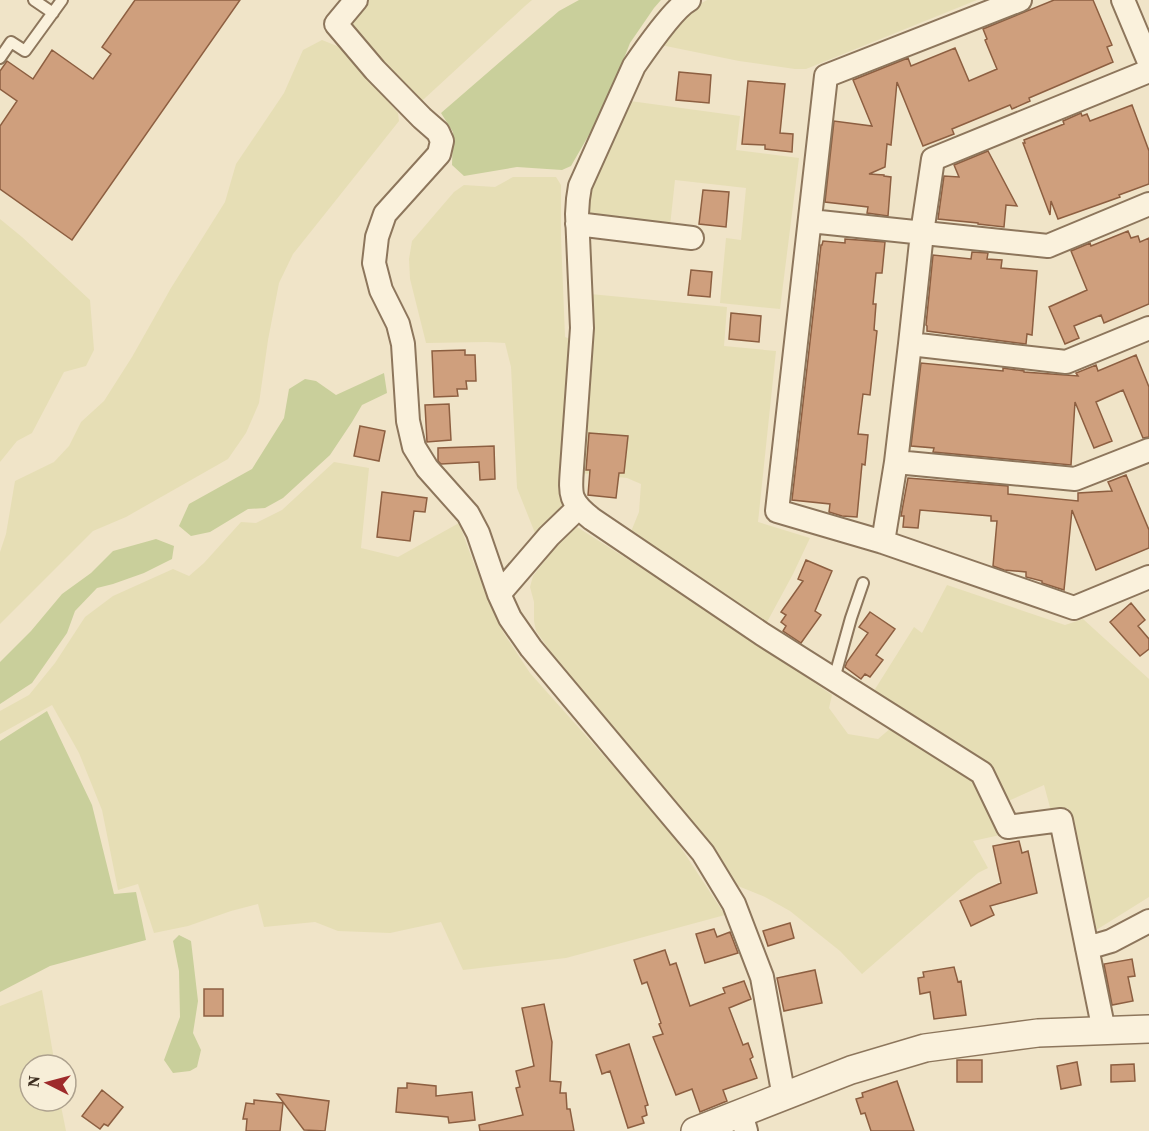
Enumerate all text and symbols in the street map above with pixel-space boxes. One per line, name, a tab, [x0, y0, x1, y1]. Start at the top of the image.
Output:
north arrow	[18, 1053, 78, 1113]
text: N	[22, 1074, 45, 1088]

